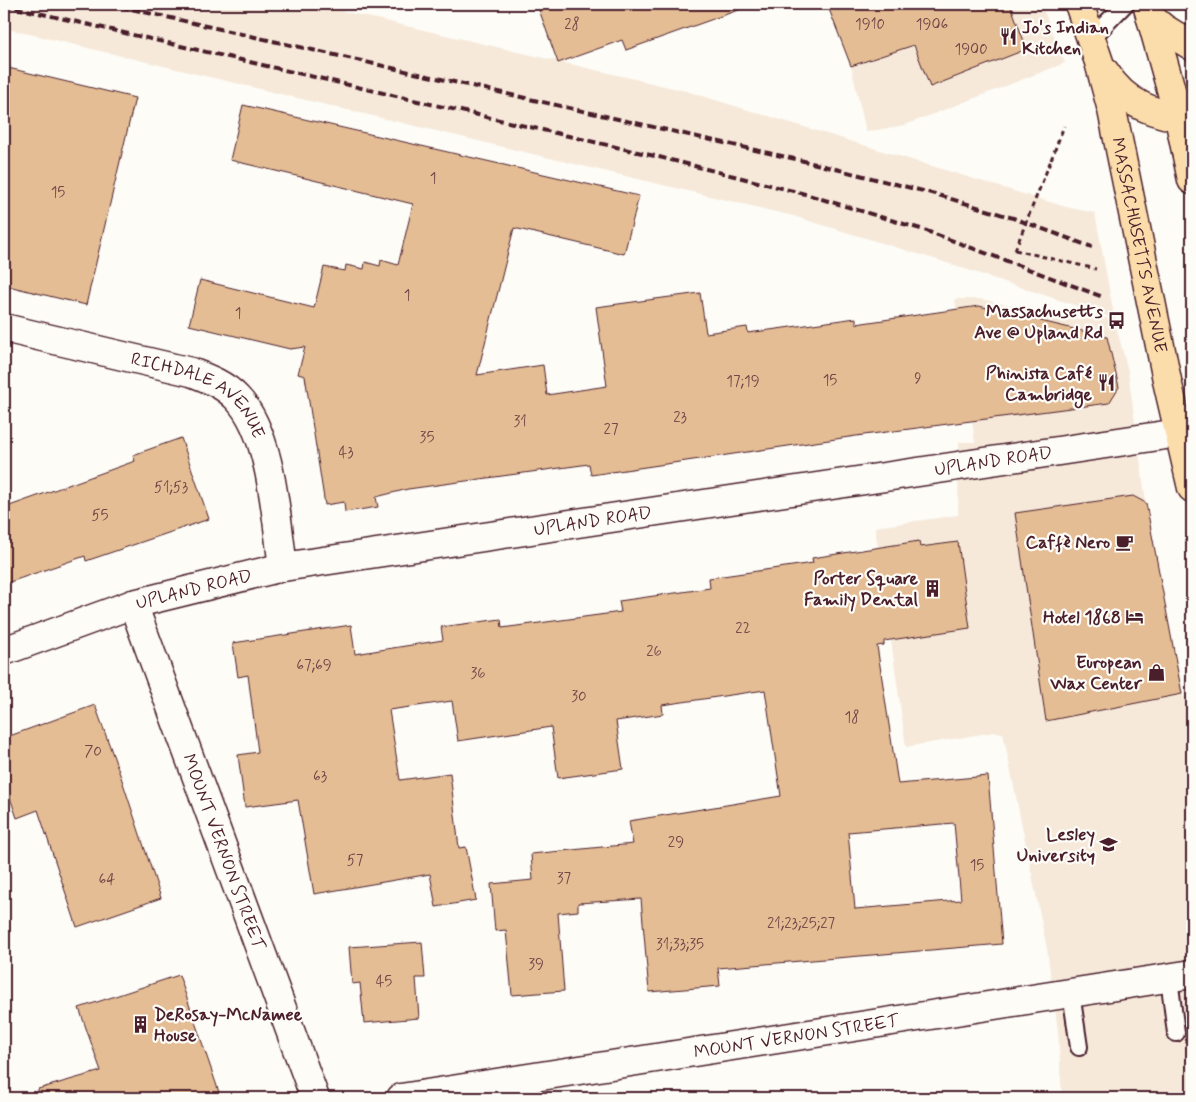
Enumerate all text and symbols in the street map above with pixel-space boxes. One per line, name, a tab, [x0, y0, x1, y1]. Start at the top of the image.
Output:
house number: 28	[564, 15, 580, 35]
house number: 1910	[855, 15, 885, 35]
house number: 1906	[916, 15, 948, 35]
place label: Jo's Indian Kitchen	[1022, 16, 1109, 61]
restaurant icon: Jo's Indian Kitchen	[998, 27, 1018, 47]
house number: 1900	[954, 40, 988, 60]
street label: MASSACHUSETTS AVENUE	[1105, 135, 1172, 355]
house number: 1	[430, 169, 436, 189]
house number: 15	[51, 183, 65, 203]
house number: 1	[404, 286, 410, 306]
place label: Massachusetts Ave @ Upland Rd	[974, 300, 1103, 345]
house number: 1	[235, 304, 241, 324]
bus stop icon: Massachusetts Ave @ Upland Rd	[1107, 311, 1127, 331]
street label: RICHDALE AVENUE	[128, 347, 270, 442]
place label: Phinista Café Cambridge	[986, 362, 1093, 409]
house number: 9	[914, 369, 922, 389]
house number: 15	[823, 371, 837, 391]
house number: 17;19	[726, 372, 760, 392]
restaurant icon: Phinista Café Cambridge	[1096, 373, 1116, 393]
house number: 23	[673, 408, 687, 428]
house number: 31	[513, 412, 527, 432]
house number: 27	[604, 420, 619, 440]
house number: 35	[420, 428, 434, 448]
street label: UPLAND ROAD	[933, 441, 1054, 482]
house number: 43	[338, 443, 354, 463]
house number: 51;53	[154, 478, 188, 498]
street label: UPLAND ROAD	[532, 501, 653, 542]
house number: 55	[92, 506, 109, 526]
place label: Caffè Nero	[1025, 531, 1111, 555]
cafe icon: Caffè Nero	[1114, 532, 1134, 552]
street label: UPLAND ROAD	[134, 564, 255, 616]
place label: Porter Square Family Dental	[804, 567, 919, 612]
building icon: Porter Square Family Dental	[922, 578, 942, 598]
place label: Hotel 1868	[1043, 606, 1121, 630]
hotel icon: Hotel 1868	[1125, 607, 1145, 627]
house number: 22	[735, 619, 751, 639]
house number: 26	[646, 642, 662, 662]
place label: European Wax Center	[1049, 651, 1143, 696]
house number: 67;69	[296, 656, 332, 676]
shop icon: European Wax Center	[1146, 662, 1166, 682]
house number: 36	[470, 664, 486, 684]
house number: 30	[571, 687, 587, 707]
house number: 18	[845, 708, 859, 728]
house number: 70	[84, 742, 102, 762]
street label: MOUNT VERNON STREET	[176, 751, 271, 954]
house number: 63	[313, 767, 327, 787]
place label: Lesley University	[1017, 823, 1095, 868]
house number: 29	[668, 833, 684, 853]
school or university icon: Lesley University	[1099, 834, 1119, 854]
house number: 57	[347, 851, 364, 871]
house number: 15	[970, 856, 984, 876]
house number: 37	[557, 869, 572, 889]
house number: 64	[99, 870, 115, 890]
house number: 21;23;25;27	[767, 914, 835, 934]
house number: 31;33;35	[656, 935, 704, 955]
house number: 39	[528, 955, 544, 975]
house number: 45	[376, 972, 392, 992]
place label: DeRosay-McNamee House	[154, 1003, 303, 1048]
street label: MOUNT VERNON STREET	[692, 1009, 901, 1065]
building icon: DeRosay-McNamee House	[130, 1014, 150, 1034]

